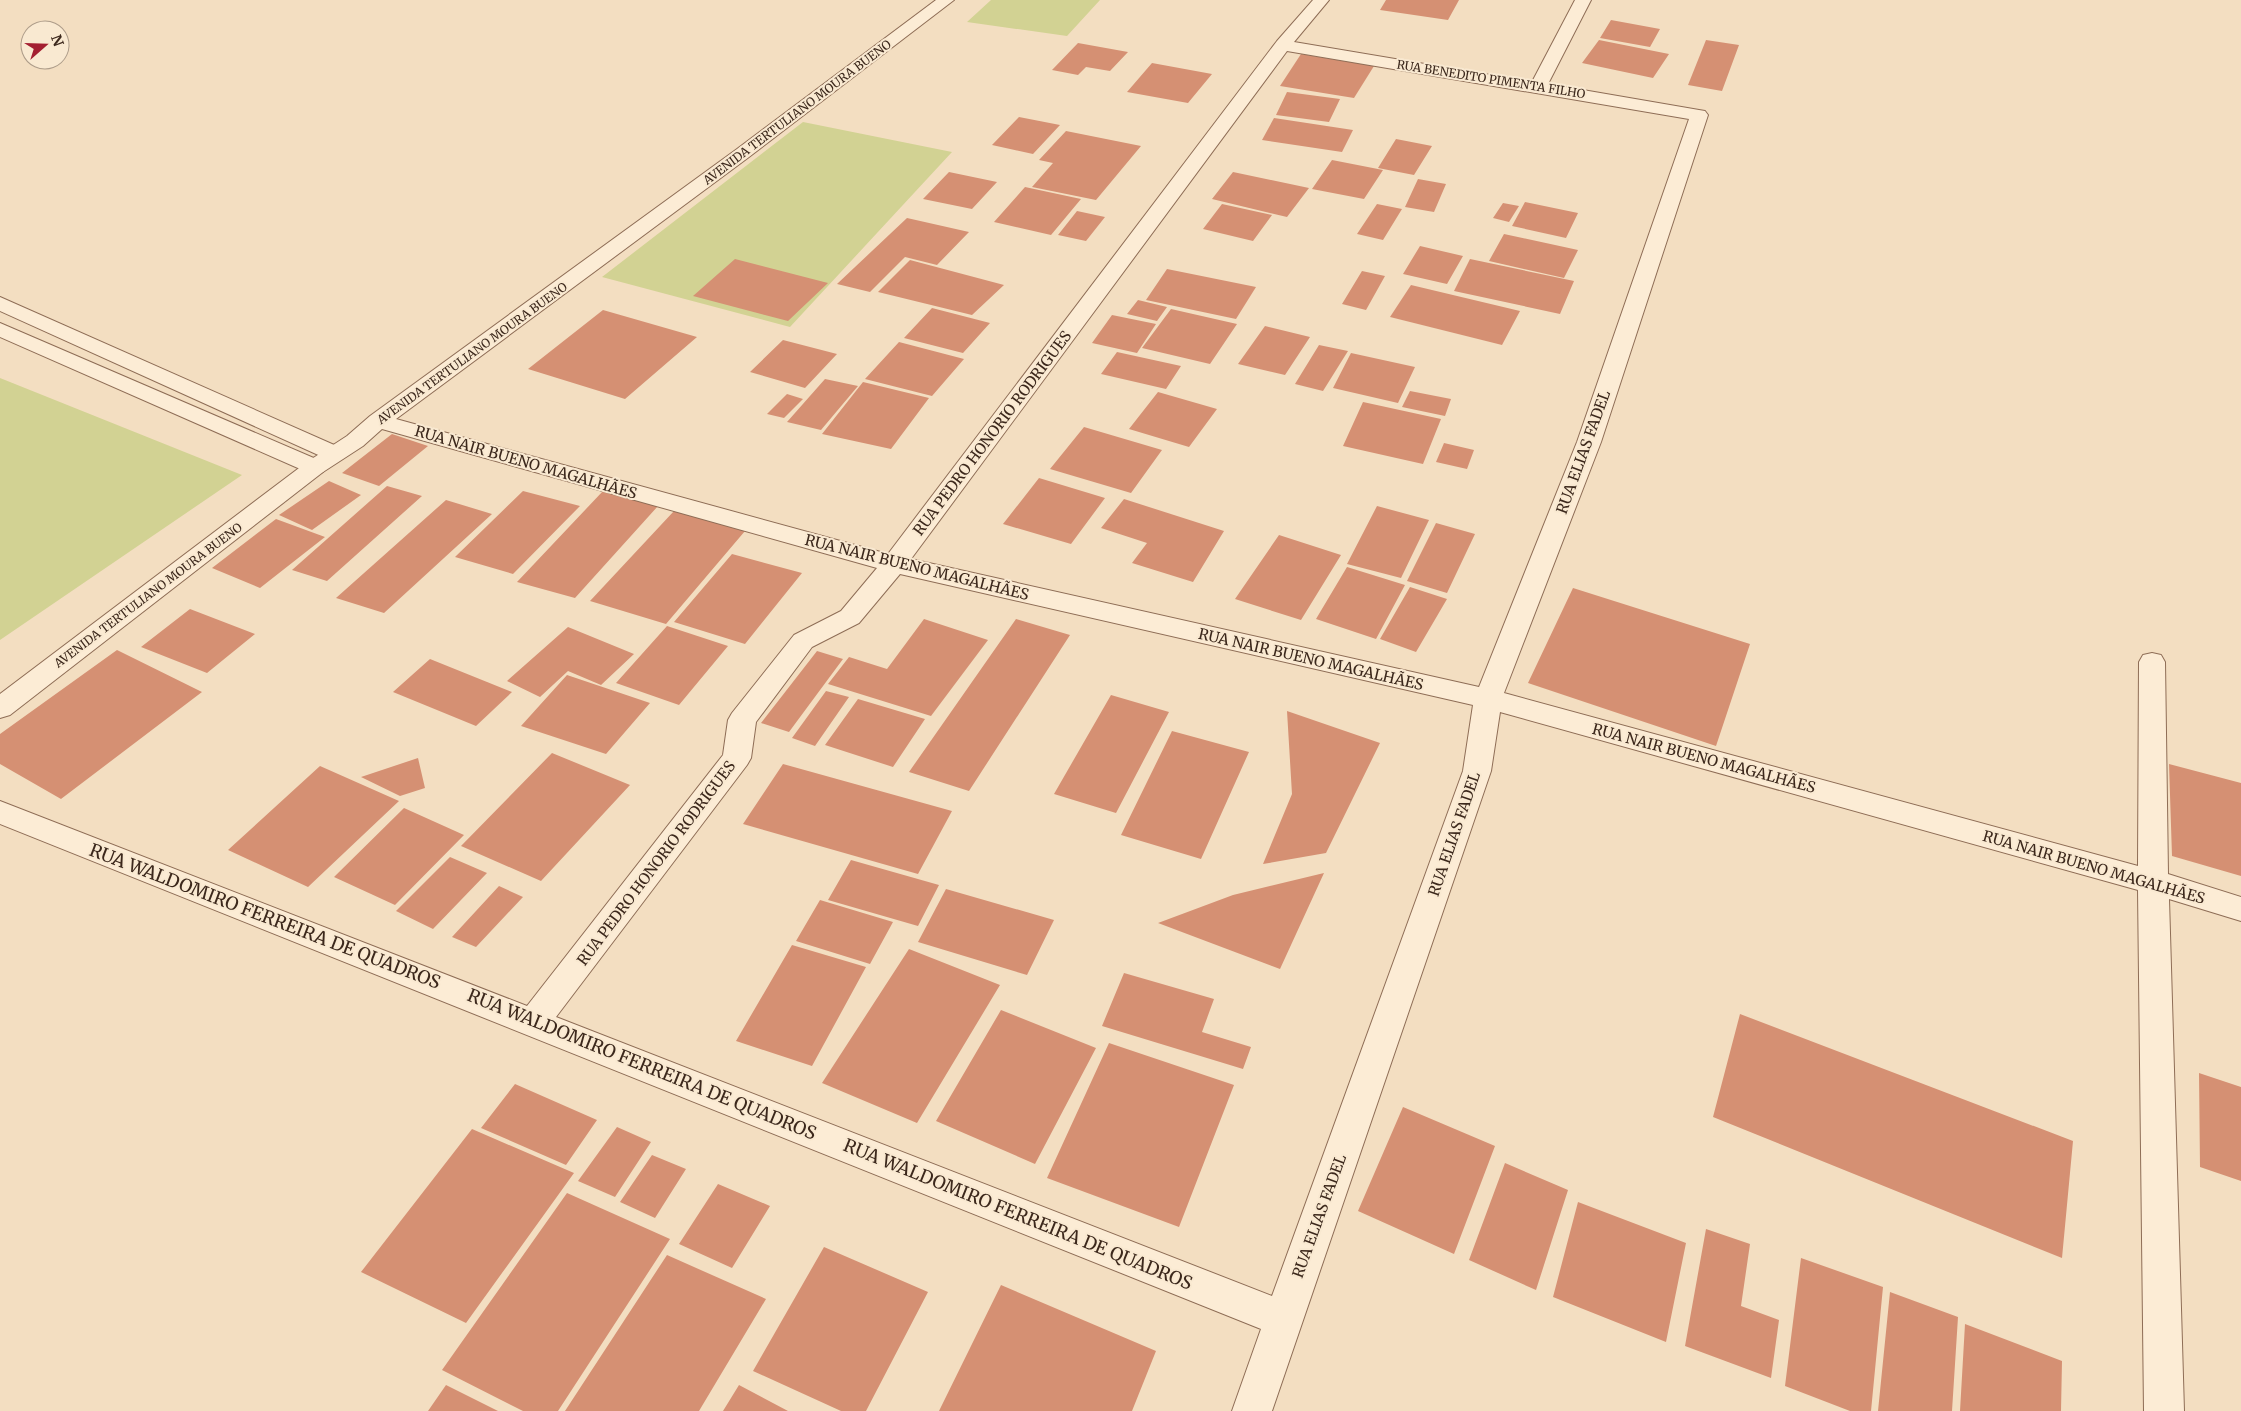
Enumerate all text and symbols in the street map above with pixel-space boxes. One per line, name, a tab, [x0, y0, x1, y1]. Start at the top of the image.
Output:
north arrow	[20, 20, 70, 70]
text: N	[47, 32, 68, 49]
street label: AVENIDA TERTULIANO MOURA BUENO	[699, 36, 894, 188]
street label: RUA BENEDITO PIMENTA FILHO	[1396, 57, 1587, 101]
street label: AVENIDA TERTULIANO MOURA BUENO	[373, 279, 570, 428]
street label: RUA PEDRO HONORIO RODRIGUES	[909, 327, 1075, 539]
street label: RUA ELIAS FADEL	[1552, 387, 1614, 516]
street label: RUA NAIR BUENO MAGALHÃES	[413, 421, 639, 503]
street label: AVENIDA TERTULIANO MOURA BUENO	[50, 519, 245, 671]
street label: RUA NAIR BUENO MAGALHÃES	[803, 530, 1031, 604]
street label: RUA NAIR BUENO MAGALHÃES	[1197, 624, 1425, 694]
street label: RUA NAIR BUENO MAGALHÃES	[1590, 719, 1818, 797]
street label: RUA PEDRO HONORIO RODRIGUES	[573, 757, 739, 969]
street label: RUA ELIAS FADEL	[1424, 769, 1484, 899]
street label: RUA NAIR BUENO MAGALHÃES	[1981, 826, 2207, 908]
street label: RUA WALDOMIRO FERREIRA DE QUADROS	[86, 838, 444, 994]
street label: RUA WALDOMIRO FERREIRA DE QUADROS	[464, 983, 820, 1145]
street label: RUA WALDOMIRO FERREIRA DE QUADROS	[840, 1133, 1196, 1295]
street label: RUA ELIAS FADEL	[1288, 1151, 1350, 1280]

